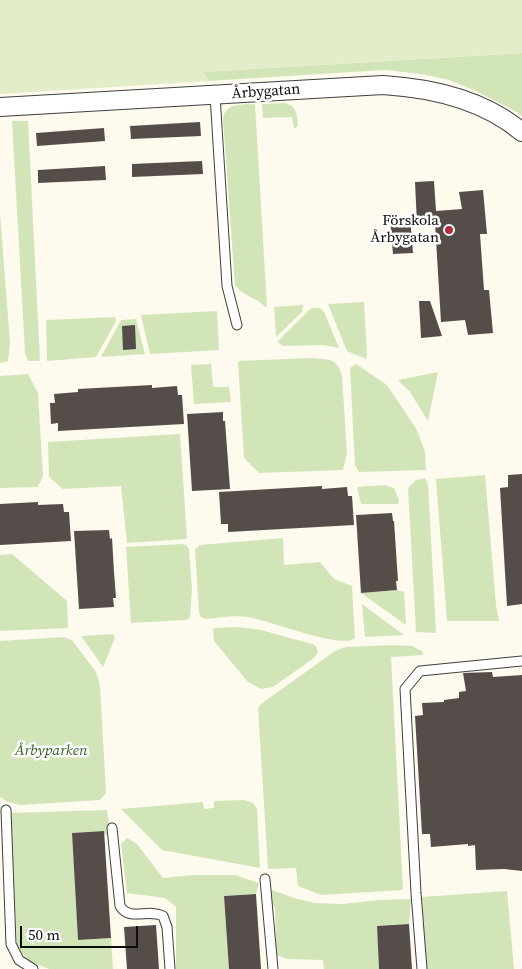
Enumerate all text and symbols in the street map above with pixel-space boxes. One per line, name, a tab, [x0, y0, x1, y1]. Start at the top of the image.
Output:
street label: Årbygatan	[231, 81, 301, 103]
place label: Förskola Årbygatan	[370, 212, 439, 247]
marker: Förskola Årbygatan	[443, 224, 455, 236]
park label: Årbyparken	[15, 742, 87, 760]
scale bar	[22, 916, 140, 948]
text: 50 m	[28, 924, 60, 945]

